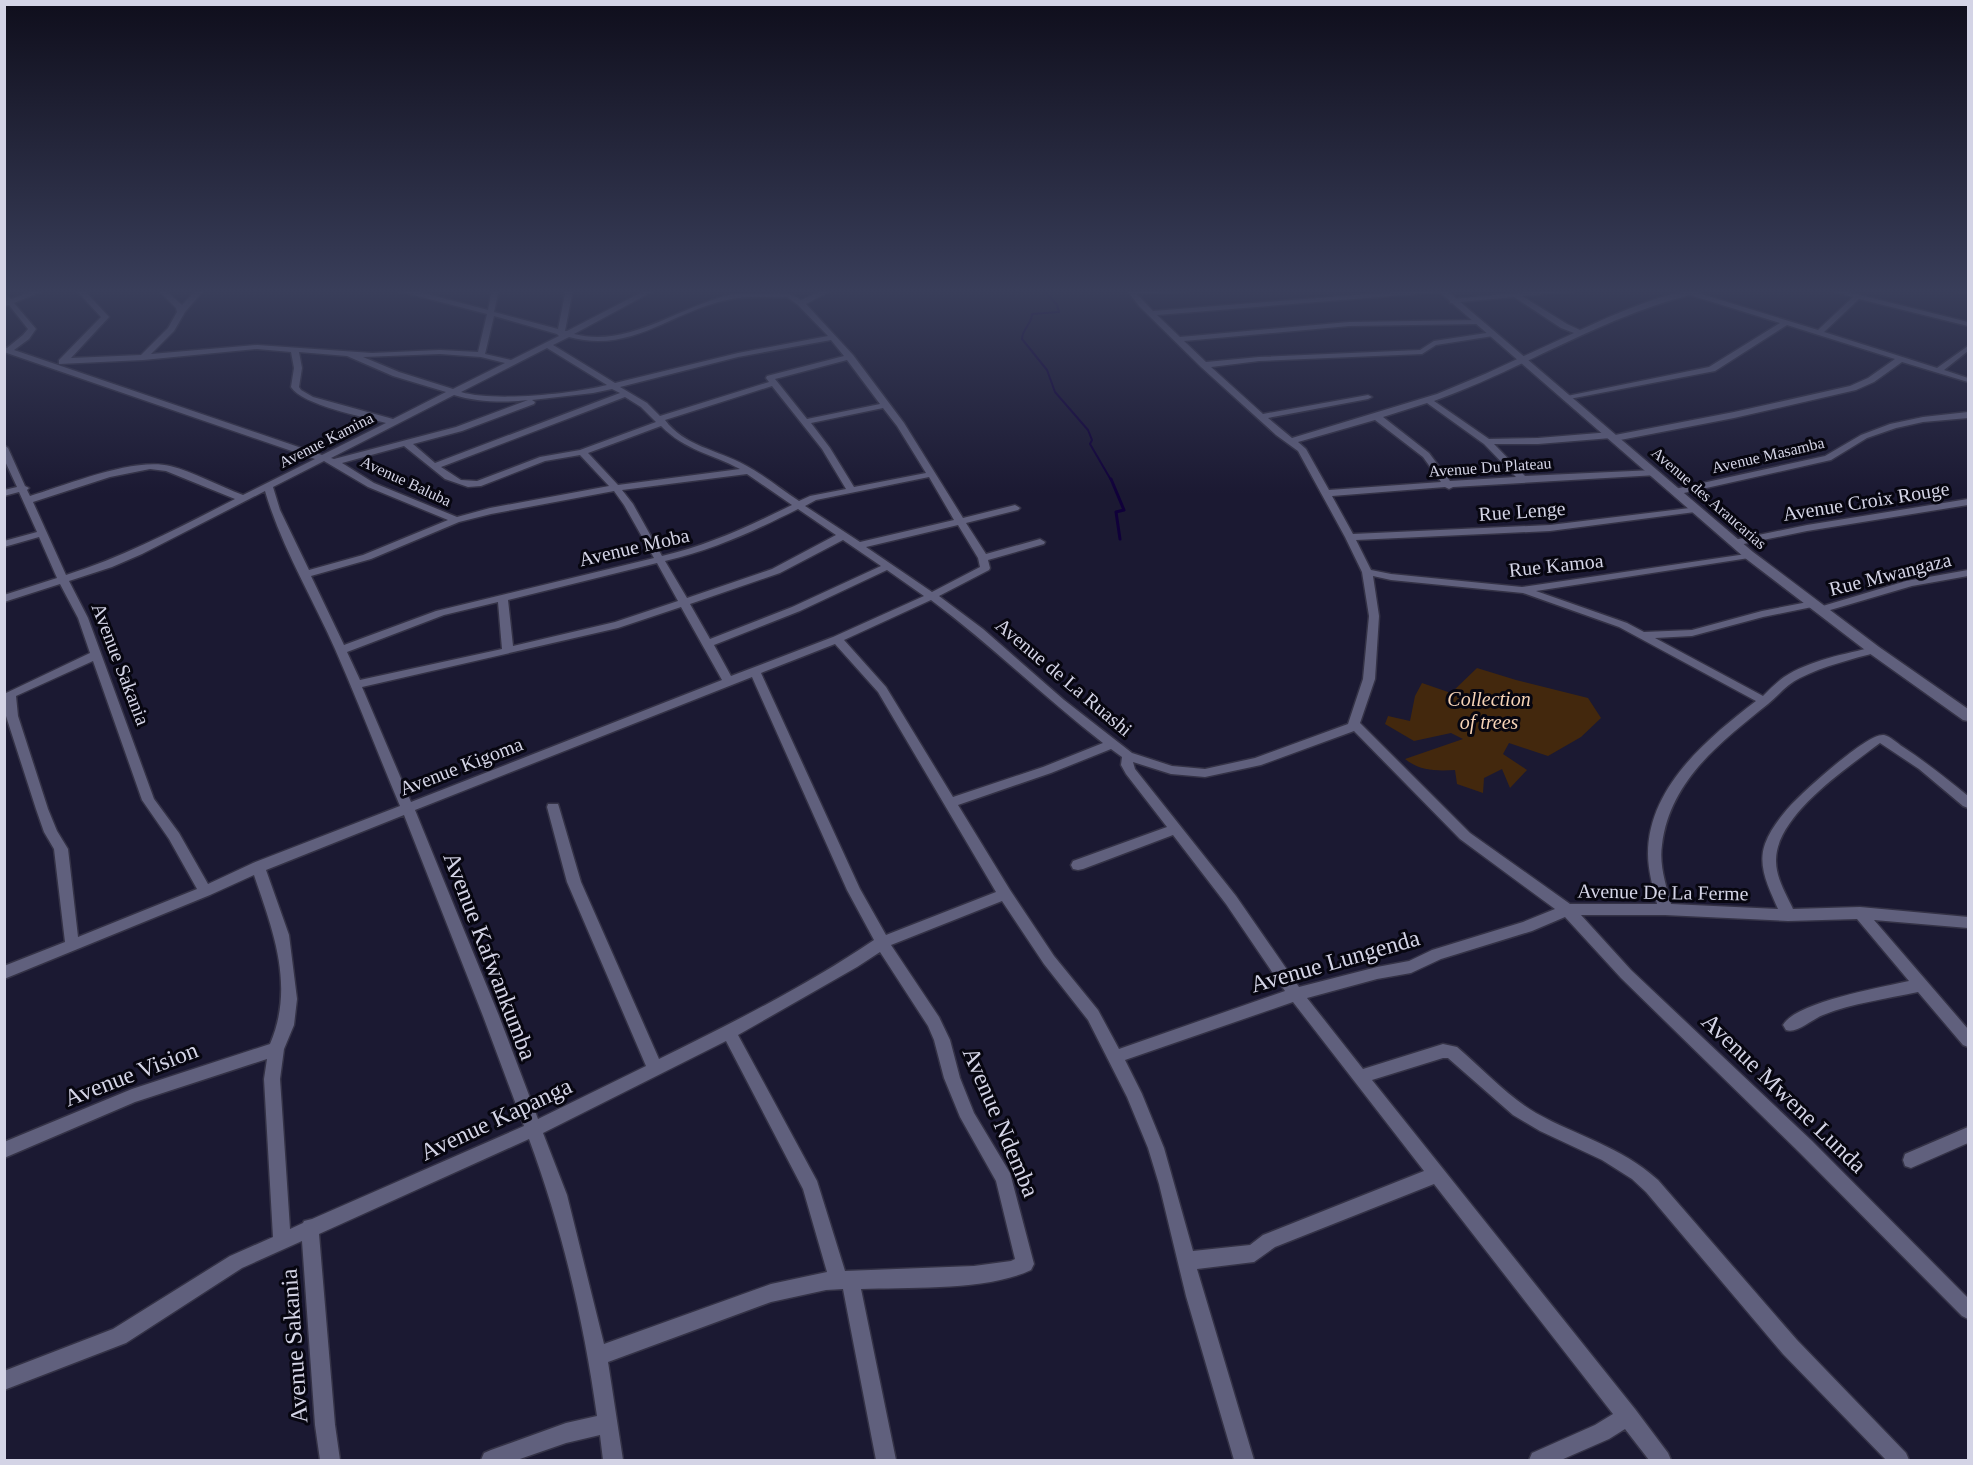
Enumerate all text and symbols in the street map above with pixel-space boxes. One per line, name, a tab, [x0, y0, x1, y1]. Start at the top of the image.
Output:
street label: Avenue Kamina	[276, 409, 376, 471]
street label: Avenue Masamba	[1710, 434, 1826, 476]
street label: Avenue des Araucarias	[1648, 444, 1770, 552]
street label: Avenue Baluba	[358, 453, 454, 509]
street label: Avenue Du Plateau	[1428, 454, 1552, 480]
street label: Avenue Croix Rouge	[1781, 477, 1951, 526]
street label: Rue Lenge	[1478, 497, 1566, 526]
street label: Avenue Moba	[577, 524, 691, 570]
street label: Rue Mwangaza	[1827, 548, 1954, 601]
street label: Rue Kamoa	[1508, 549, 1604, 581]
street label: Avenue Sakania	[88, 600, 154, 728]
street label: Avenue de La Ruashi	[991, 614, 1137, 741]
park label: Collection of trees	[1447, 688, 1531, 734]
street label: Avenue Kigoma	[396, 732, 526, 801]
street label: Avenue Kafwankumba	[438, 849, 542, 1064]
street label: Avenue De La Ferme	[1577, 880, 1749, 904]
street label: Avenue Lungenda	[1247, 924, 1423, 998]
street label: Avenue Mwene Lunda	[1697, 1008, 1872, 1178]
street label: Avenue Vision	[61, 1037, 201, 1111]
street label: Avenue Ndemba	[958, 1043, 1044, 1201]
street label: Avenue Kapanga	[416, 1072, 576, 1165]
street label: Avenue Sakania	[276, 1268, 312, 1424]

